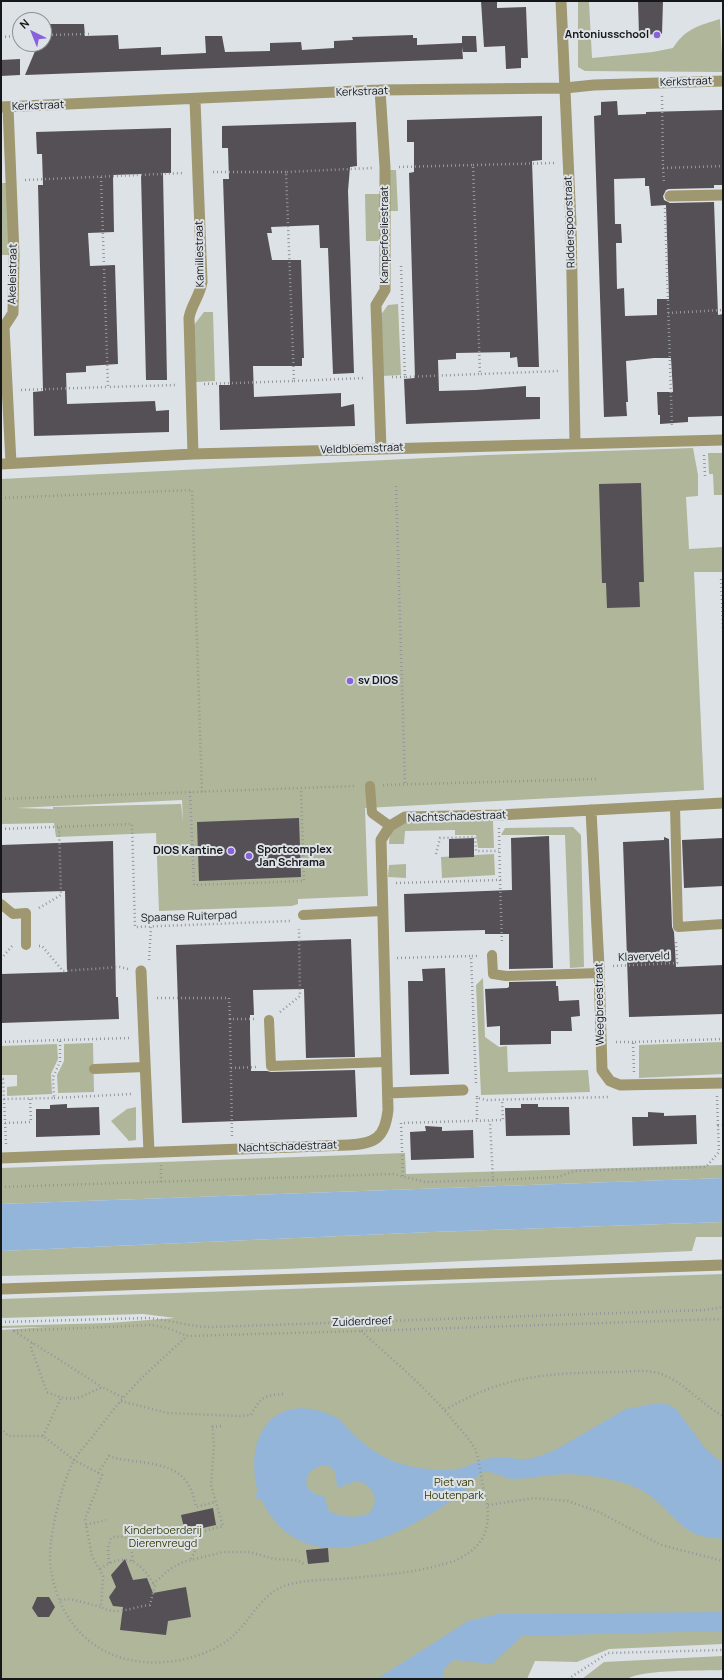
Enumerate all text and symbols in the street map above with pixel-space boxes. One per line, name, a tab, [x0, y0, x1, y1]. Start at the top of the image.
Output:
north arrow	[12, 12, 52, 52]
text: N	[16, 15, 32, 32]
place label: Antoniusschool	[565, 28, 649, 42]
marker: Antoniusschool	[652, 30, 662, 40]
street label: Kerkstraat	[660, 74, 712, 90]
street label: Kerkstraat	[336, 84, 388, 100]
street label: Kerkstraat	[12, 98, 64, 114]
street label: Ridderspoorstraat	[562, 176, 578, 268]
street label: Kamperfoeliestraat	[378, 186, 392, 284]
street label: Kamillestraat	[193, 221, 207, 287]
street label: Akeleistraat	[6, 243, 20, 305]
street label: Veldbloemstraat	[320, 441, 404, 457]
place label: sv DIOS	[358, 674, 398, 688]
marker: sv DIOS	[345, 676, 355, 686]
street label: Nachtschadestraat	[407, 809, 507, 825]
place label: Sportcomplex Jan Schrama	[257, 843, 332, 869]
place label: DIOS Kantine	[153, 844, 223, 858]
marker: DIOS Kantine	[226, 846, 236, 856]
marker: Sportcomplex Jan Schrama	[244, 851, 254, 861]
street label: Spaanse Ruiterpad	[141, 909, 237, 925]
street label: Klaverveld	[618, 950, 670, 964]
street label: Weegbreestraat	[593, 963, 607, 1045]
street label: Nachtschadestraat	[238, 1139, 338, 1155]
street label: Zuiderdreef	[332, 1314, 392, 1330]
park label: Piet van Houtenpark	[424, 1476, 484, 1502]
park label: Kinderboerderij Dierenvreugd	[124, 1524, 202, 1550]

